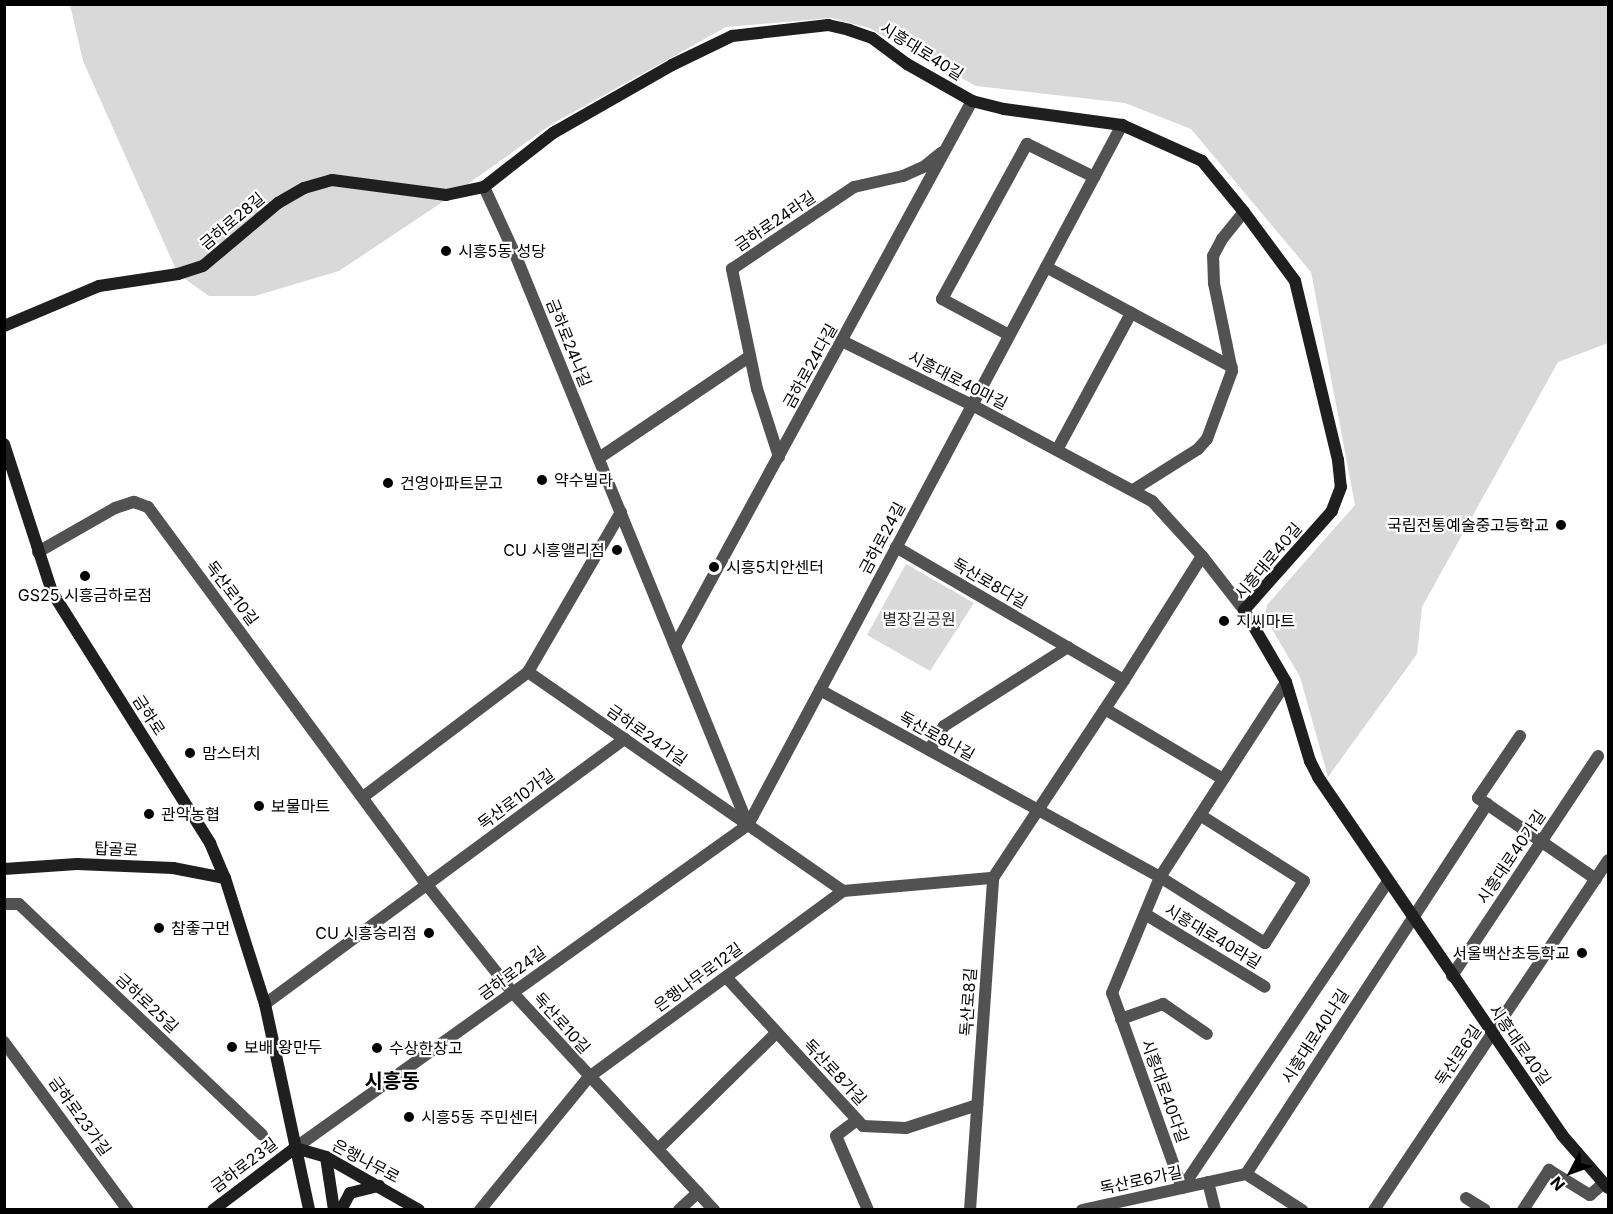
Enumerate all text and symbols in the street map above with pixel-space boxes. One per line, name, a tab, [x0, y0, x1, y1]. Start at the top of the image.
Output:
street label: 시흥대로40길	[877, 18, 967, 84]
street label: 금하로24라길	[731, 187, 819, 255]
street label: 금하로28길	[196, 188, 268, 254]
place label: 시흥5동 성당	[458, 241, 546, 261]
marker: 시흥5동 성당	[439, 244, 453, 258]
street label: 금하로24나길	[543, 296, 595, 390]
street label: 금하로24다길	[779, 320, 841, 412]
street label: 시흥대로40마길	[905, 347, 1011, 413]
place label: 약수빌라	[554, 470, 613, 490]
place label: 건영아파트문고	[400, 473, 503, 493]
marker: 약수빌라	[535, 473, 549, 487]
marker: 건영아파트문고	[381, 476, 395, 490]
street label: 금하로24길	[855, 499, 909, 577]
place label: 국립전통예술중고등학교	[1387, 515, 1549, 535]
marker: 국립전통예술중고등학교	[1554, 518, 1568, 532]
street label: 시흥대로40길	[1230, 519, 1306, 603]
place label: CU 시흥앨리점	[503, 540, 605, 560]
marker: CU 시흥앨리점	[610, 543, 624, 557]
street label: 독산로8다길	[949, 554, 1031, 612]
street label: 독산로10길	[202, 557, 262, 629]
place label: 시흥5치안센터	[726, 557, 824, 577]
marker: 시흥5치안센터	[707, 560, 721, 574]
marker: GS25 시흥금하로점	[78, 569, 92, 583]
place label: GS25 시흥금하로점	[18, 585, 152, 605]
park label: 별장길공원	[882, 609, 956, 629]
place label: 지씨마트	[1236, 611, 1295, 631]
marker: 지씨마트	[1217, 614, 1231, 628]
street label: 금하로	[129, 691, 169, 739]
street label: 금하로24가길	[603, 700, 691, 770]
street label: 독산로8나길	[896, 707, 978, 765]
place label: 맘스터치	[202, 743, 261, 763]
marker: 맘스터치	[183, 746, 197, 760]
street label: 독산로10가길	[474, 765, 558, 833]
place label: 보물마트	[271, 796, 330, 816]
marker: 보물마트	[252, 799, 266, 813]
place label: 관악농협	[161, 804, 220, 824]
marker: 관악농협	[142, 807, 156, 821]
street label: 시흥대로40가길	[1473, 807, 1549, 907]
street label: 탑골로	[93, 838, 139, 860]
street label: 시흥대로40라길	[1161, 900, 1265, 972]
place label: 참좋구먼	[171, 918, 230, 938]
marker: 참좋구먼	[152, 921, 166, 935]
place label: CU 시흥승리점	[315, 923, 417, 943]
marker: CU 시흥승리점	[422, 926, 436, 940]
street label: 은행나무로12길	[650, 938, 746, 1016]
street label: 금하로24길	[475, 942, 549, 1004]
place label: 서울백산초등학교	[1452, 943, 1570, 963]
marker: 서울백산초등학교	[1575, 946, 1589, 960]
street label: 독산로8길	[956, 967, 980, 1037]
street label: 금하로25길	[112, 969, 182, 1037]
street label: 시흥대로40나길	[1277, 985, 1353, 1087]
street label: 독산로10길	[530, 989, 594, 1057]
street label: 시흥대로40길	[1485, 1001, 1555, 1089]
street label: 독산로6길	[1431, 1021, 1485, 1089]
street label: 독산로8가길	[800, 1035, 870, 1109]
place label: 보배 왕만두	[244, 1037, 322, 1057]
street label: 시흥대로40다길	[1137, 1037, 1193, 1145]
place label: 수상한창고	[389, 1038, 463, 1058]
marker: 보배 왕만두	[225, 1040, 239, 1054]
marker: 수상한창고	[370, 1041, 384, 1055]
district label: 시흥동	[364, 1069, 420, 1093]
street label: 금하로23가길	[45, 1073, 115, 1159]
place label: 시흥5동 주민센터	[421, 1107, 538, 1127]
marker: 시흥5동 주민센터	[402, 1110, 416, 1124]
street label: 금하로23길	[207, 1134, 281, 1196]
street label: 은행나무로	[329, 1135, 403, 1187]
north arrow	[1541, 1142, 1601, 1202]
street label: 독산로6가길	[1098, 1162, 1184, 1198]
text: N	[1546, 1173, 1569, 1195]

